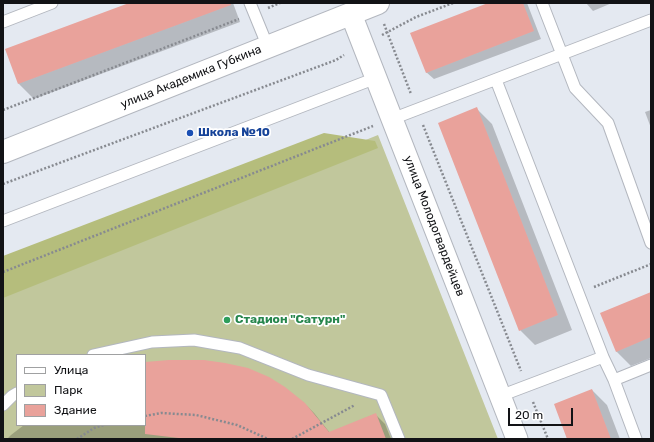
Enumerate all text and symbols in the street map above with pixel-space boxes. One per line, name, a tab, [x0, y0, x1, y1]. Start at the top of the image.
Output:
street label: улица Академика Губкина	[119, 42, 263, 112]
place label: Школа №10	[198, 126, 270, 140]
marker: Школа №10	[185, 128, 195, 138]
street label: улица Молодогвардейцев	[401, 154, 467, 298]
place label: Стадион "Сатурн"	[235, 313, 345, 327]
marker: Стадион "Сатурн"	[222, 315, 232, 325]
legend	[16, 354, 146, 426]
text: Улица	[54, 363, 88, 377]
text: Парк	[54, 383, 83, 397]
scale bar	[510, 400, 575, 426]
text: Здание	[54, 403, 97, 417]
text: 20 m	[515, 408, 543, 422]

